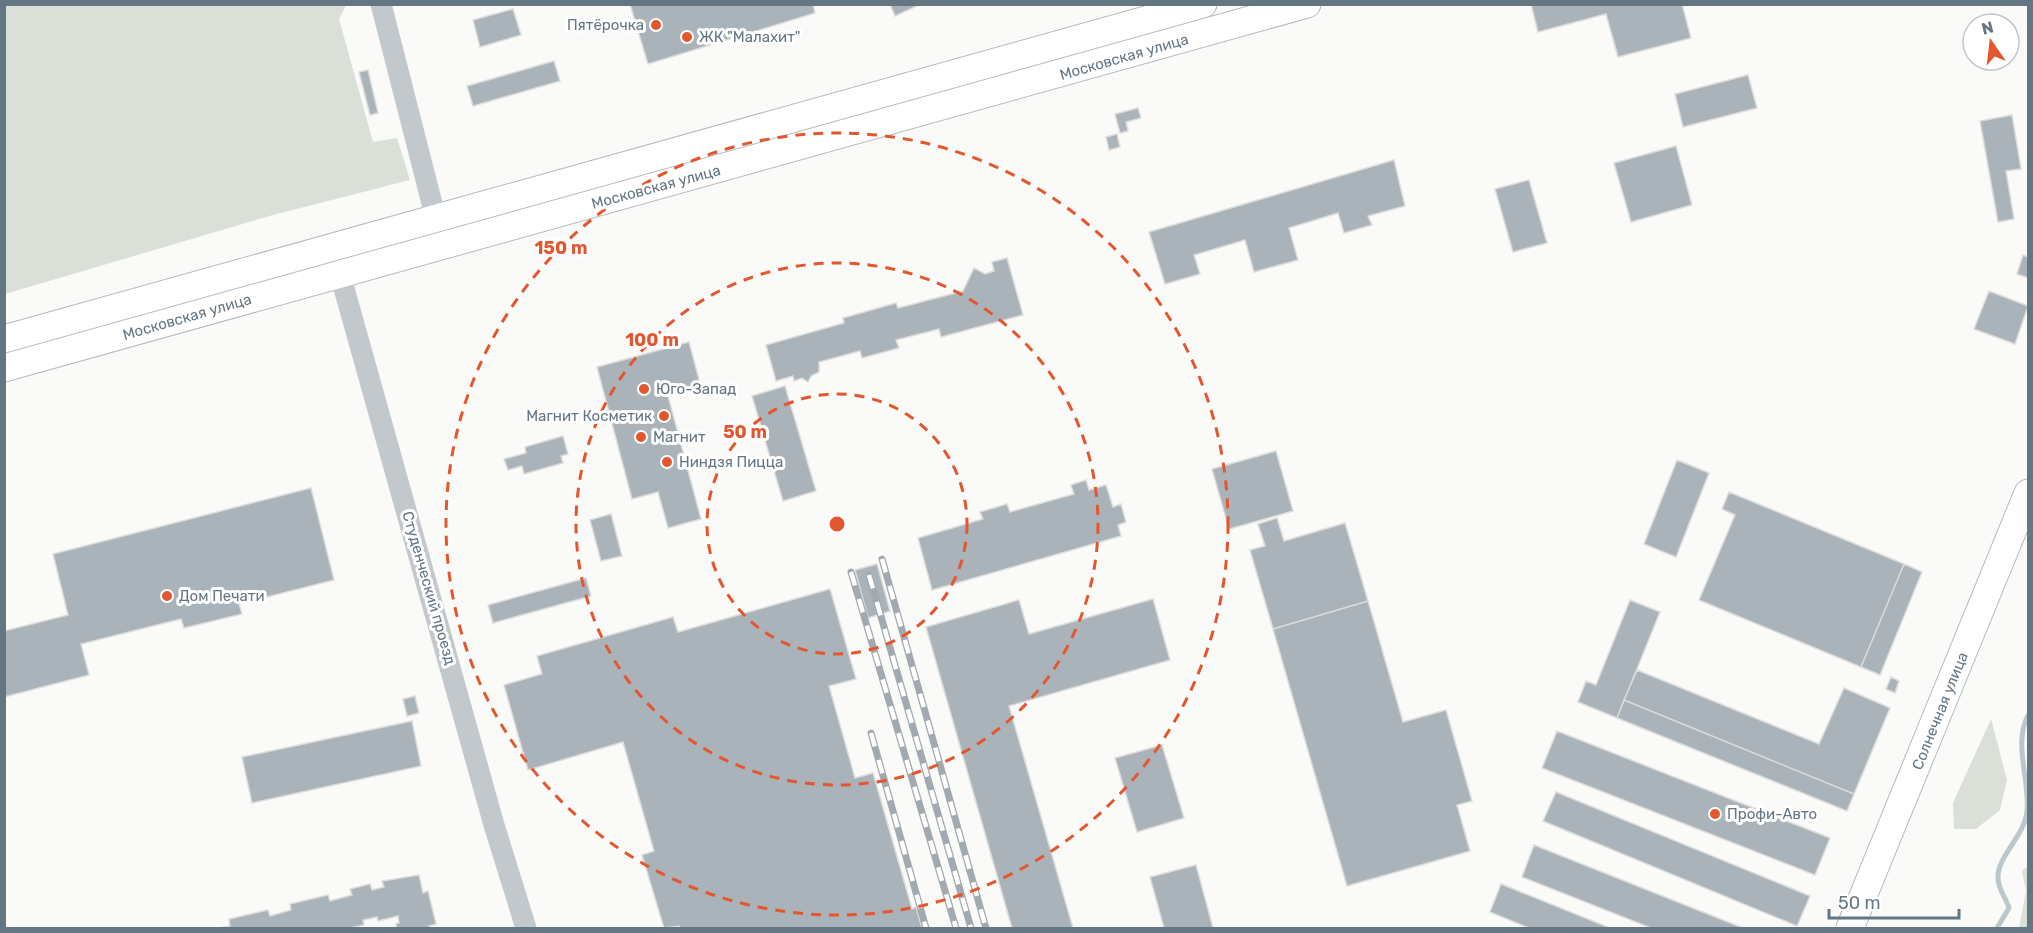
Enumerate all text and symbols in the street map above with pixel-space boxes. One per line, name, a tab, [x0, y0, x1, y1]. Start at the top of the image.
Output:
north arrow	[1961, 12, 2021, 72]
place label: Пятёрочка	[567, 16, 644, 34]
text: N	[1980, 17, 1995, 39]
marker: Пятёрочка	[649, 18, 663, 32]
place label: ЖК "Малахит"	[699, 28, 800, 46]
marker: ЖК "Малахит"	[680, 30, 694, 44]
street label: Московская улица	[1058, 30, 1190, 84]
street label: Московская улица	[589, 161, 723, 213]
text: 150 m	[534, 237, 588, 259]
street label: Московская улица	[121, 290, 253, 344]
text: 100 m	[625, 329, 679, 351]
place label: Юго-Запад	[656, 380, 736, 398]
marker: Юго-Запад	[637, 382, 651, 396]
place label: Магнит Косметик	[526, 407, 652, 425]
marker: Магнит Косметик	[657, 409, 671, 423]
text: 50 m	[723, 421, 767, 443]
place label: Магнит	[653, 428, 706, 446]
marker: Магнит	[634, 430, 648, 444]
place label: Ниндзя Пицца	[679, 453, 783, 471]
marker: Ниндзя Пицца	[660, 455, 674, 469]
street label: Студенческий проезд	[398, 509, 460, 667]
centre of rings	[827, 514, 847, 534]
place label: Дом Печати	[179, 587, 265, 605]
marker: Дом Печати	[160, 589, 174, 603]
street label: Солнечная улица	[1908, 650, 1972, 772]
place label: Профи-Авто	[1727, 805, 1817, 823]
marker: Профи-Авто	[1708, 807, 1722, 821]
scale bar	[1829, 882, 1960, 920]
text: 50 m	[1838, 892, 1881, 914]

